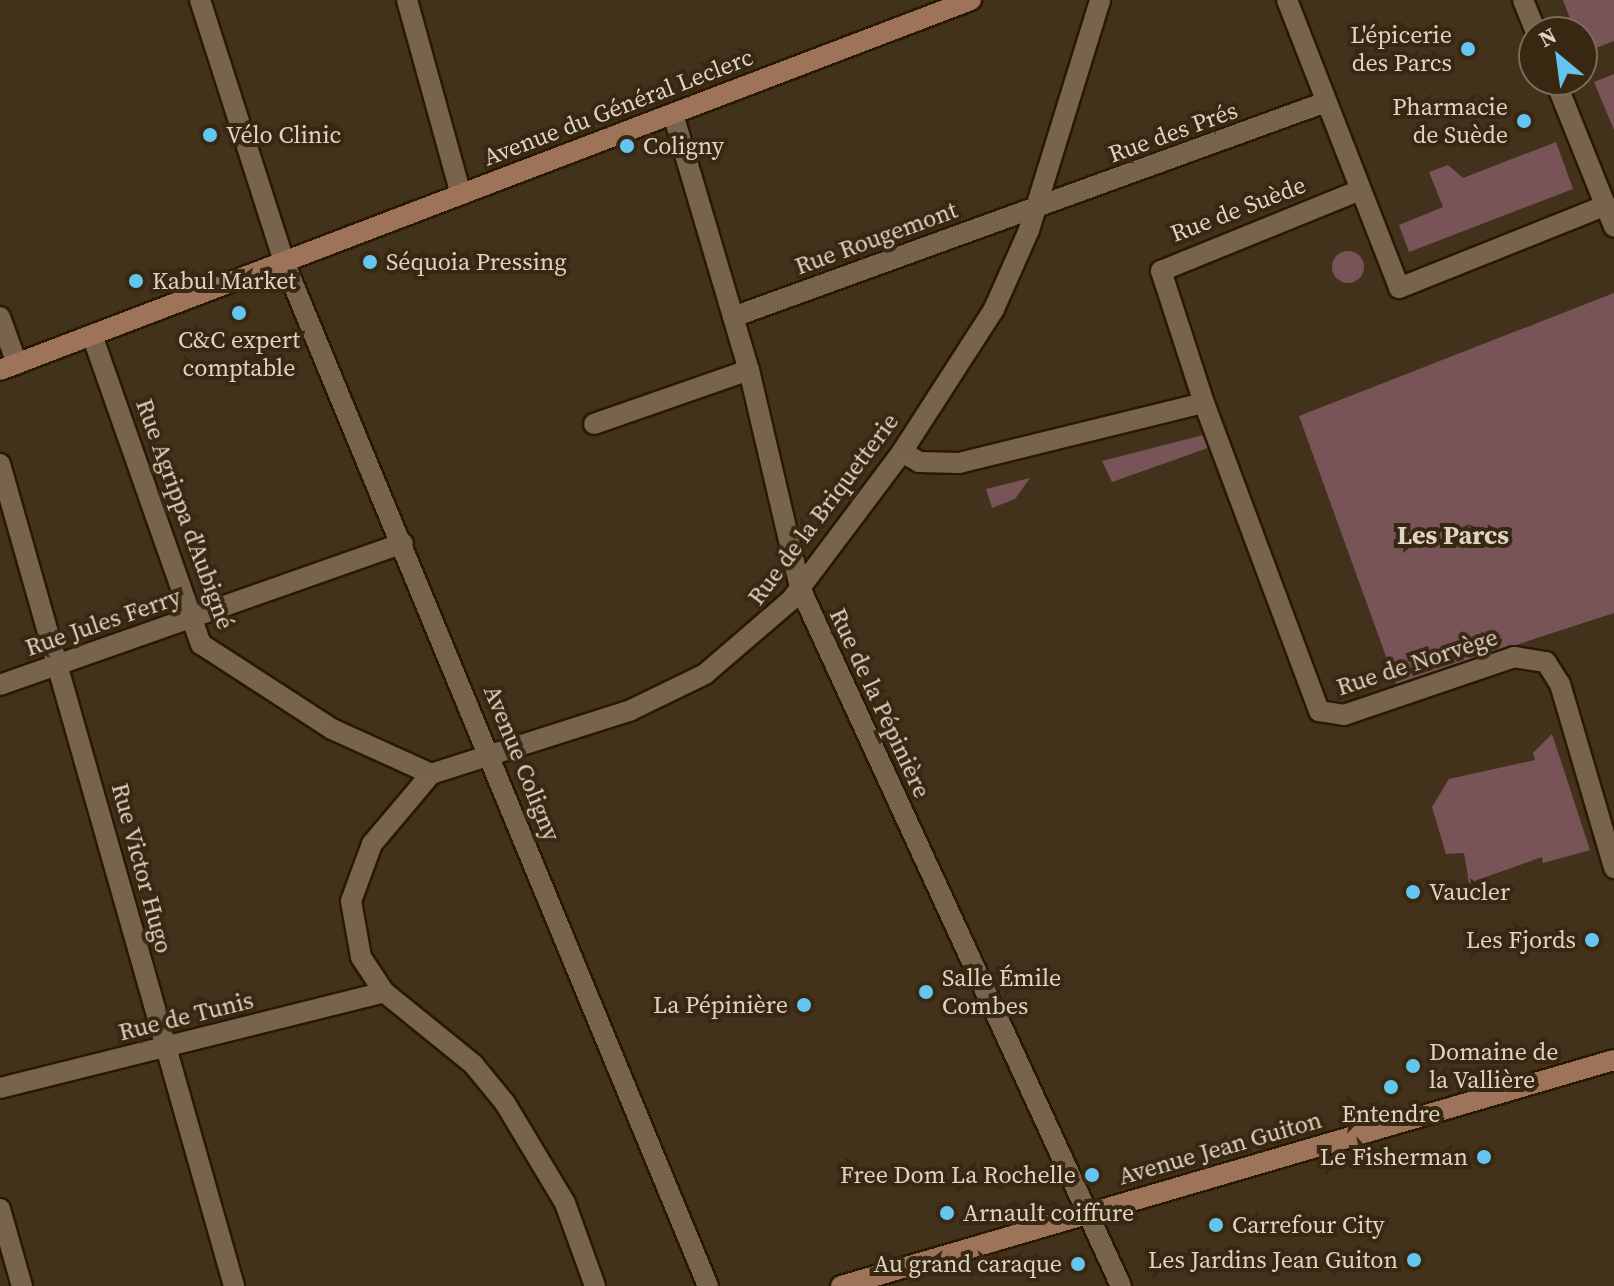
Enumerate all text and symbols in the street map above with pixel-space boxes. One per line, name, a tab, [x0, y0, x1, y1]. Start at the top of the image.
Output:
north arrow	[1518, 16, 1598, 96]
text: N	[1533, 20, 1562, 54]
place label: L'épicerie des Parcs	[1350, 21, 1452, 77]
marker: L'épicerie des Parcs	[1459, 40, 1477, 58]
street label: Avenue du Général Leclerc	[479, 42, 757, 172]
place label: Pharmacie de Suède	[1392, 93, 1508, 149]
street label: Rue des Prés	[1105, 95, 1241, 169]
marker: Pharmacie de Suède	[1515, 112, 1533, 130]
place label: Vélo Clinic	[226, 121, 341, 149]
marker: Vélo Clinic	[201, 126, 219, 144]
place label: Coligny	[643, 132, 724, 160]
marker: Coligny	[618, 137, 636, 155]
street label: Rue de Suède	[1166, 170, 1310, 248]
street label: Rue Rougemont	[791, 195, 961, 281]
place label: Séquoia Pressing	[386, 248, 567, 276]
marker: Séquoia Pressing	[361, 253, 379, 271]
place label: Kabul Market	[152, 267, 296, 295]
marker: Kabul Market	[127, 272, 145, 290]
marker: C&C expert comptable	[230, 304, 248, 322]
place label: C&C expert comptable	[178, 326, 300, 382]
street label: Rue Agrippa d'Aubigné	[130, 395, 240, 633]
street label: Rue de la Briquetterie	[742, 408, 904, 610]
district label: Les Parcs	[1397, 520, 1509, 552]
street label: Rue Jules Ferry	[21, 582, 185, 662]
street label: Rue de la Pépinière	[823, 604, 937, 802]
street label: Rue de Norvège	[1333, 622, 1501, 702]
street label: Avenue Coligny	[478, 681, 566, 845]
street label: Rue Victor Hugo	[105, 779, 179, 957]
place label: Vaucler	[1429, 878, 1510, 906]
marker: Vaucler	[1404, 883, 1422, 901]
place label: Les Fjords	[1466, 926, 1576, 954]
marker: Les Fjords	[1583, 931, 1601, 949]
place label: Salle Émile Combes	[942, 964, 1061, 1020]
marker: Salle Émile Combes	[917, 983, 935, 1001]
street label: Rue de Tunis	[115, 985, 257, 1047]
place label: La Pépinière	[653, 991, 788, 1019]
marker: La Pépinière	[795, 996, 813, 1014]
place label: Domaine de la Vallière	[1429, 1038, 1558, 1094]
marker: Domaine de la Vallière	[1404, 1057, 1422, 1075]
marker: Entendre	[1382, 1078, 1400, 1096]
place label: Entendre	[1341, 1100, 1441, 1128]
street label: Avenue Jean Guiton	[1115, 1105, 1325, 1191]
place label: Le Fisherman	[1320, 1143, 1468, 1171]
marker: Le Fisherman	[1475, 1148, 1493, 1166]
place label: Free Dom La Rochelle	[840, 1161, 1076, 1189]
marker: Free Dom La Rochelle	[1083, 1166, 1101, 1184]
place label: Arnault coiffure	[963, 1199, 1134, 1227]
marker: Arnault coiffure	[938, 1204, 956, 1222]
place label: Carrefour City	[1232, 1211, 1384, 1239]
marker: Carrefour City	[1207, 1216, 1225, 1234]
place label: Les Jardins Jean Guiton	[1148, 1246, 1398, 1274]
place label: Au grand caraque	[874, 1250, 1062, 1278]
marker: Les Jardins Jean Guiton	[1405, 1251, 1423, 1269]
marker: Au grand caraque	[1069, 1255, 1087, 1273]

